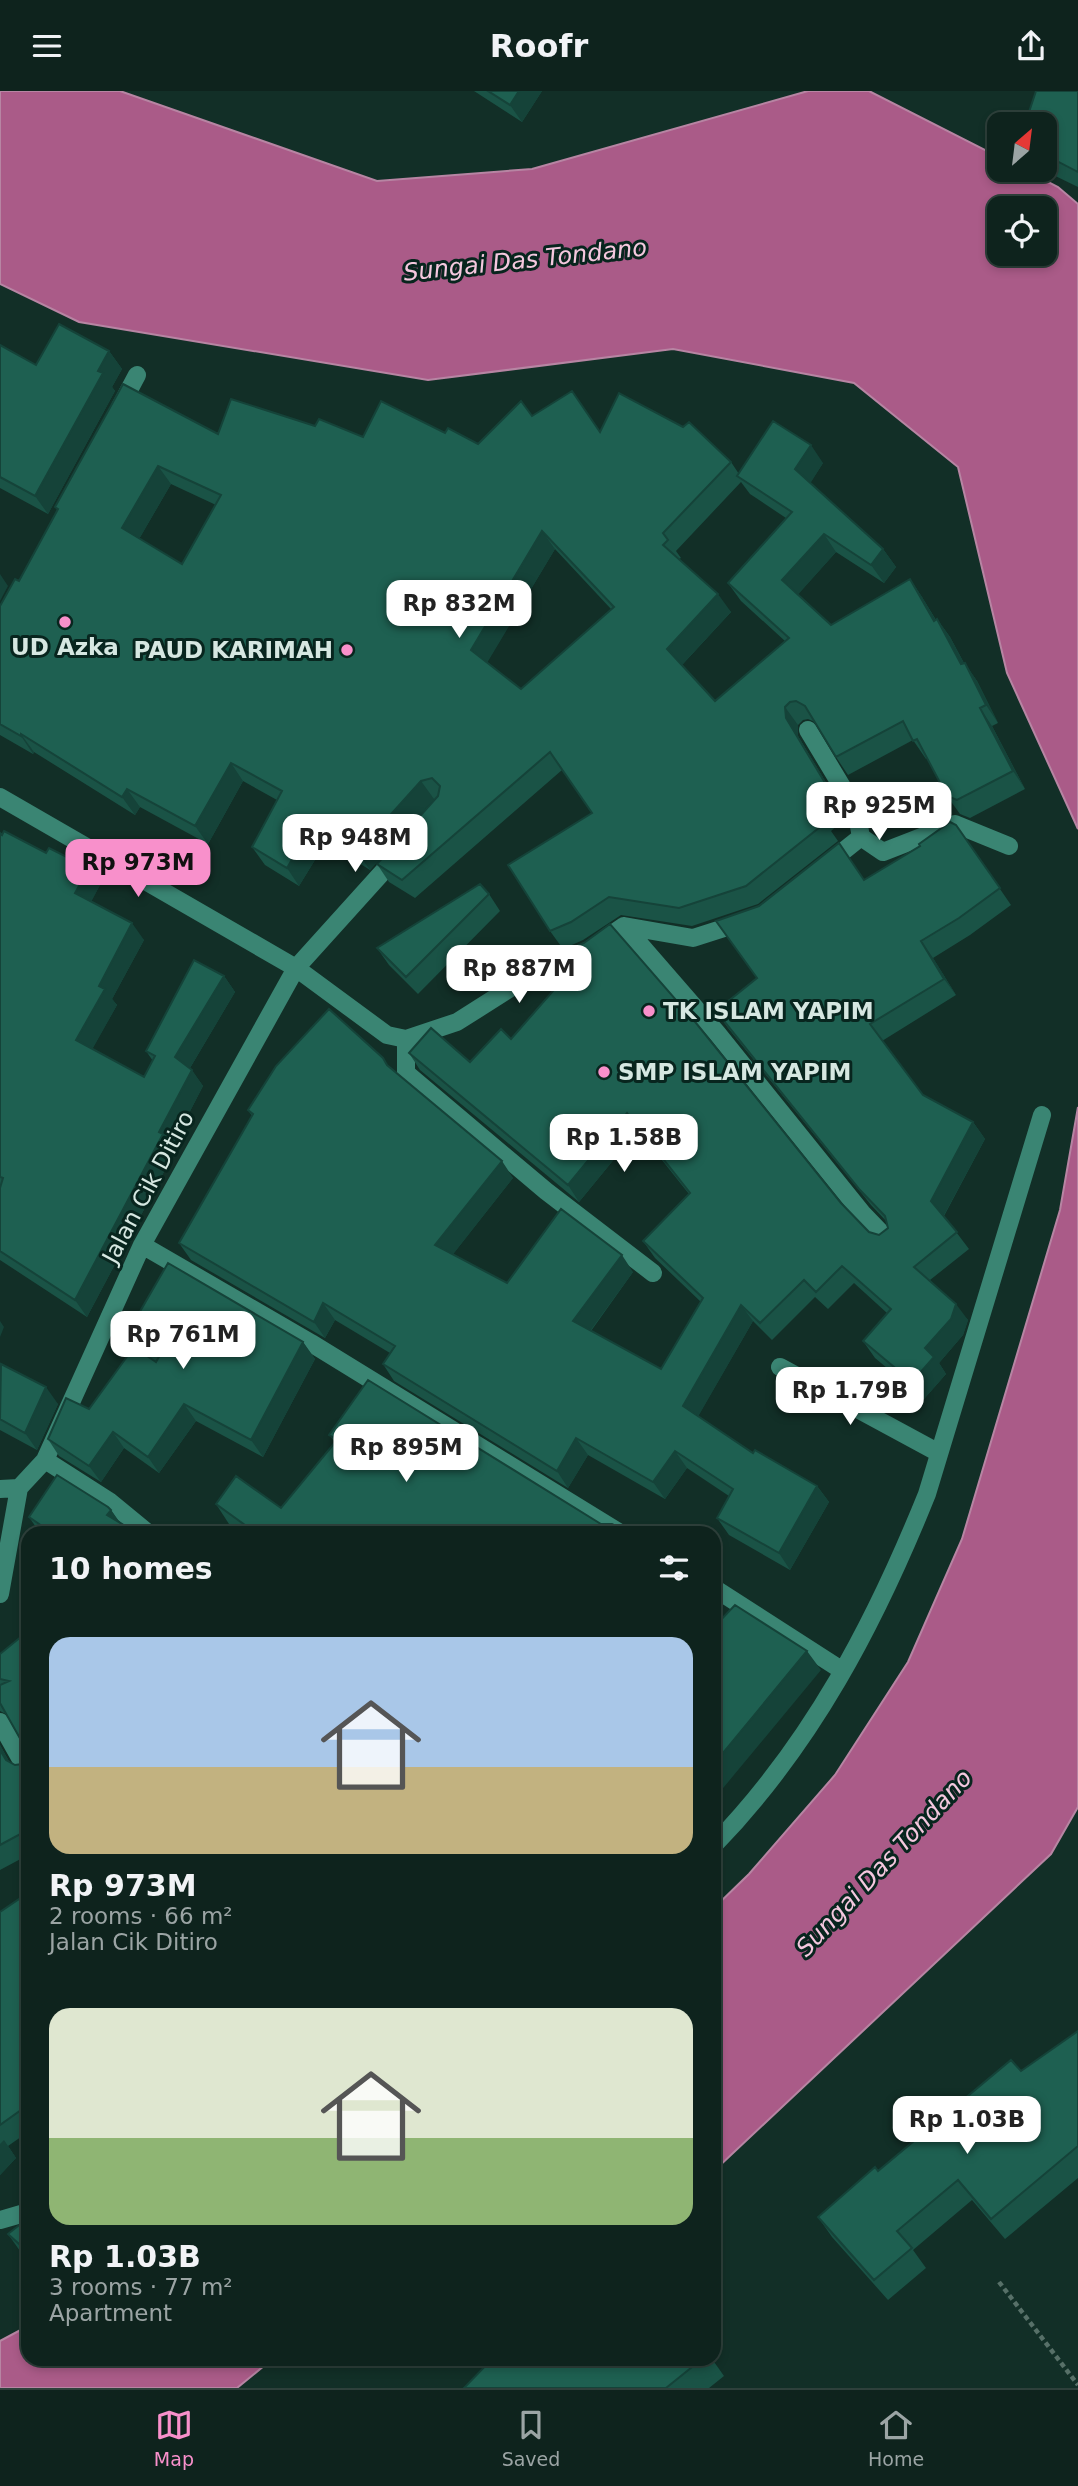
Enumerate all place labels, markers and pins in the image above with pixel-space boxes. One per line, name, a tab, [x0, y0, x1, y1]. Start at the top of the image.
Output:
pin: Rp 832M	[394, 581, 524, 640]
marker: UD Azka	[57, 614, 73, 630]
place label: UD Azka	[11, 634, 119, 660]
place label: PAUD KARIMAH	[134, 637, 333, 663]
marker: PAUD KARIMAH	[339, 642, 355, 658]
pin: Rp 925M	[814, 783, 944, 842]
pin: Rp 948M	[290, 815, 420, 874]
pin: Rp 973M	[73, 839, 203, 899]
pin: Rp 887M	[454, 946, 584, 1005]
place label: TK ISLAM YAPIM	[663, 998, 874, 1024]
marker: TK ISLAM YAPIM	[641, 1003, 657, 1019]
place label: SMP ISLAM YAPIM	[618, 1059, 851, 1085]
marker: SMP ISLAM YAPIM	[596, 1064, 612, 1080]
pin: Rp 1.58B	[552, 1115, 696, 1174]
pin: Rp 761M	[118, 1311, 248, 1371]
pin: Rp 1.79B	[778, 1367, 922, 1427]
pin: Rp 895M	[341, 1425, 471, 1484]
pin: Rp 1.03B	[895, 2097, 1039, 2156]

